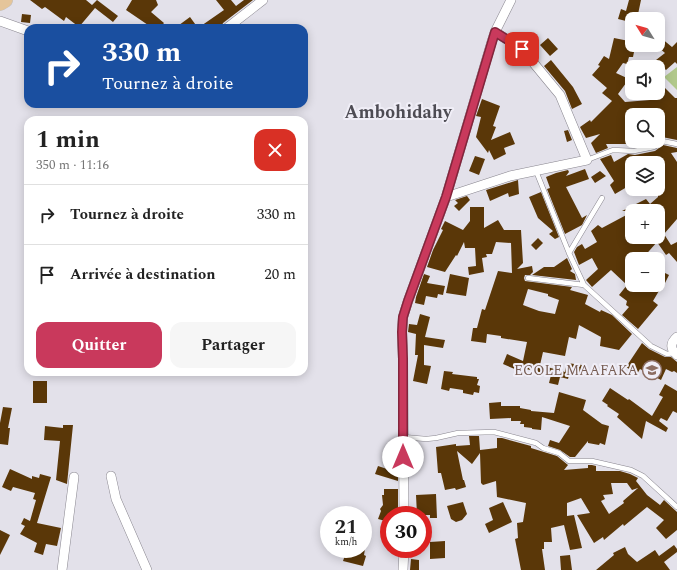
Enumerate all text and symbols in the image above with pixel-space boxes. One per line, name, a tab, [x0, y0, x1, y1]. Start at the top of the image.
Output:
north arrow	[625, 12, 665, 52]
map controls	[625, 12, 665, 292]
text: 330 m	[102, 31, 181, 74]
pin	[505, 32, 539, 66]
icon: arrive	[511, 38, 533, 60]
icon: right	[36, 40, 88, 92]
button: sound	[625, 60, 665, 100]
text: Tournez à droite	[102, 70, 234, 97]
district label: Ambohidahy	[345, 99, 453, 126]
button: search	[625, 108, 665, 148]
text: 1 min	[36, 122, 100, 158]
button: close	[254, 129, 296, 171]
text: 350 m · 11:16	[36, 155, 109, 175]
button: layers	[625, 156, 665, 196]
text: Tournez à droite	[70, 203, 184, 226]
text: 330 m	[257, 203, 296, 226]
icon: right	[36, 204, 58, 226]
button: +	[625, 204, 665, 244]
button: −	[625, 252, 665, 292]
text: Arrivée à destination	[70, 263, 216, 286]
text: 20 m	[264, 263, 296, 286]
icon: arrive	[36, 264, 58, 286]
button: Quitter	[36, 322, 162, 368]
button: Partager	[170, 322, 296, 368]
school or university icon: ECOLE MAAFAKA	[641, 359, 663, 381]
place label: ECOLE MAAFAKA	[514, 360, 638, 381]
position arrow	[382, 436, 424, 478]
speed limit sign: 30	[380, 506, 432, 558]
text: 21	[335, 512, 357, 542]
text: km/h	[335, 534, 357, 550]

